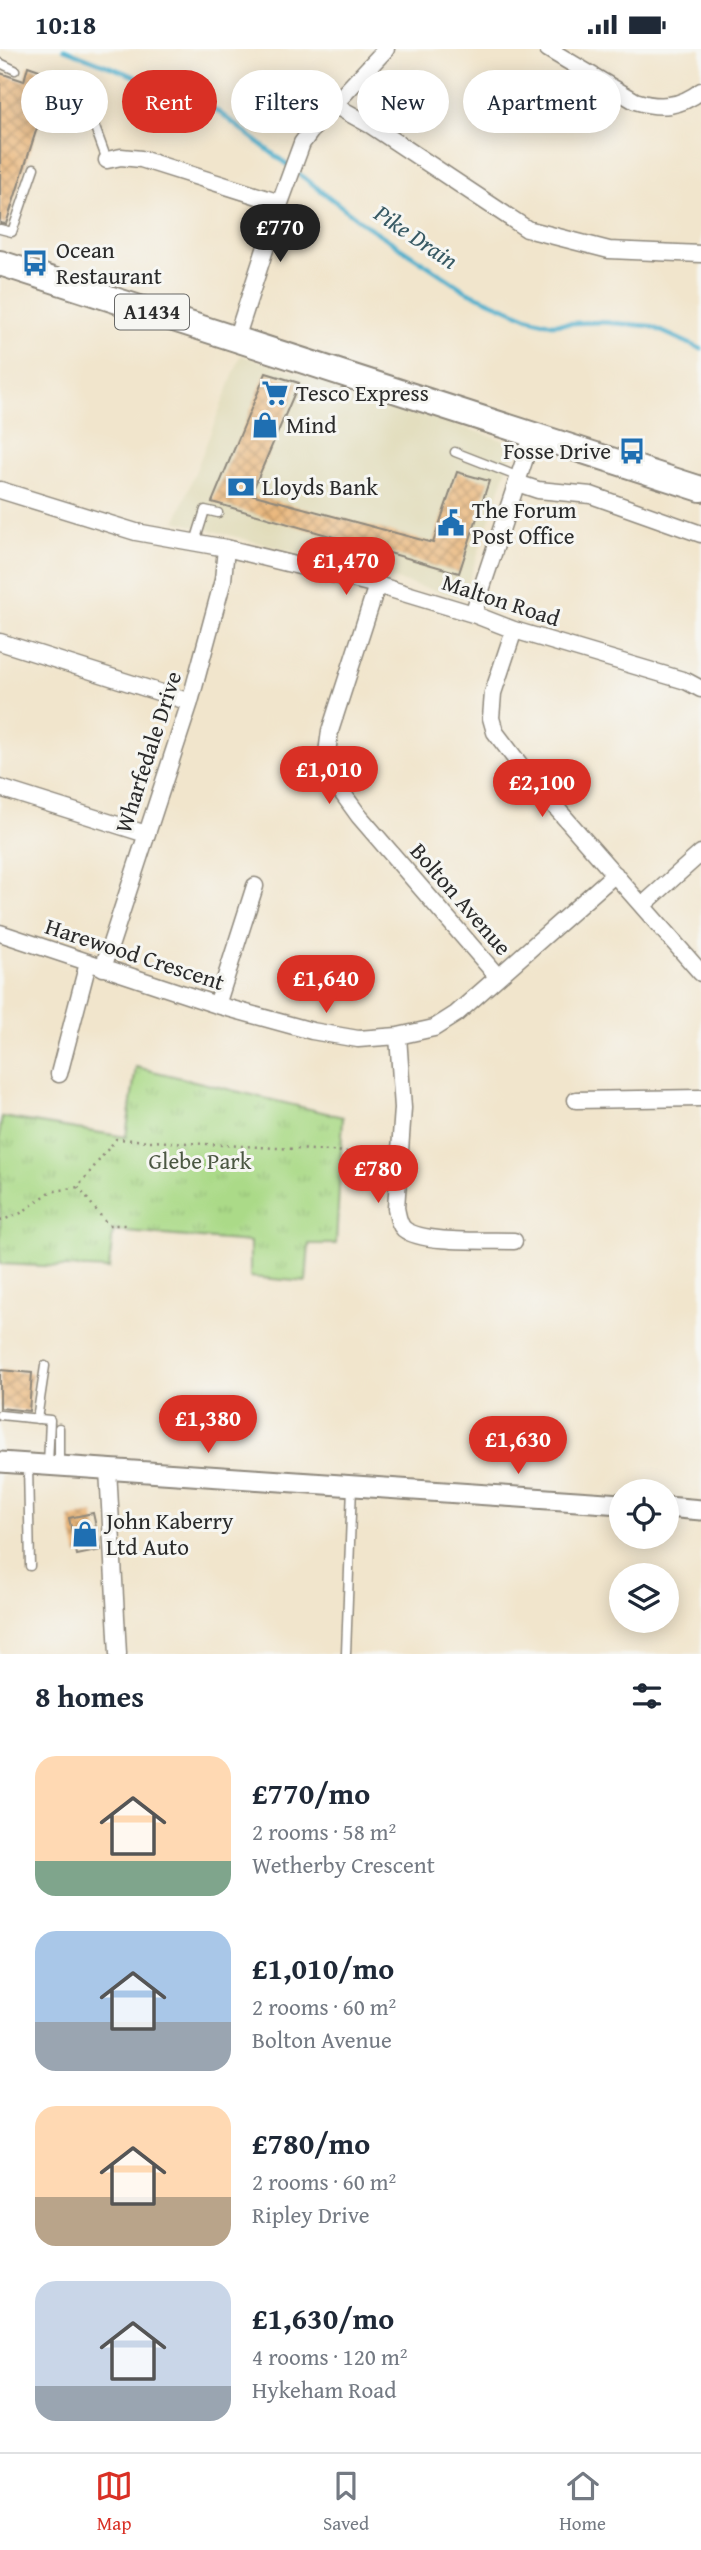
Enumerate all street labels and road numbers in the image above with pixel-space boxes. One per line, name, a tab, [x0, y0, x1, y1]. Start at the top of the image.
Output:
road number: A1434	[115, 295, 189, 329]
street label: Malton Road	[438, 565, 565, 634]
street label: Wharfedale Drive	[106, 667, 189, 837]
street label: Bolton Avenue	[403, 835, 520, 962]
street label: Harewood Crescent	[41, 909, 229, 998]

